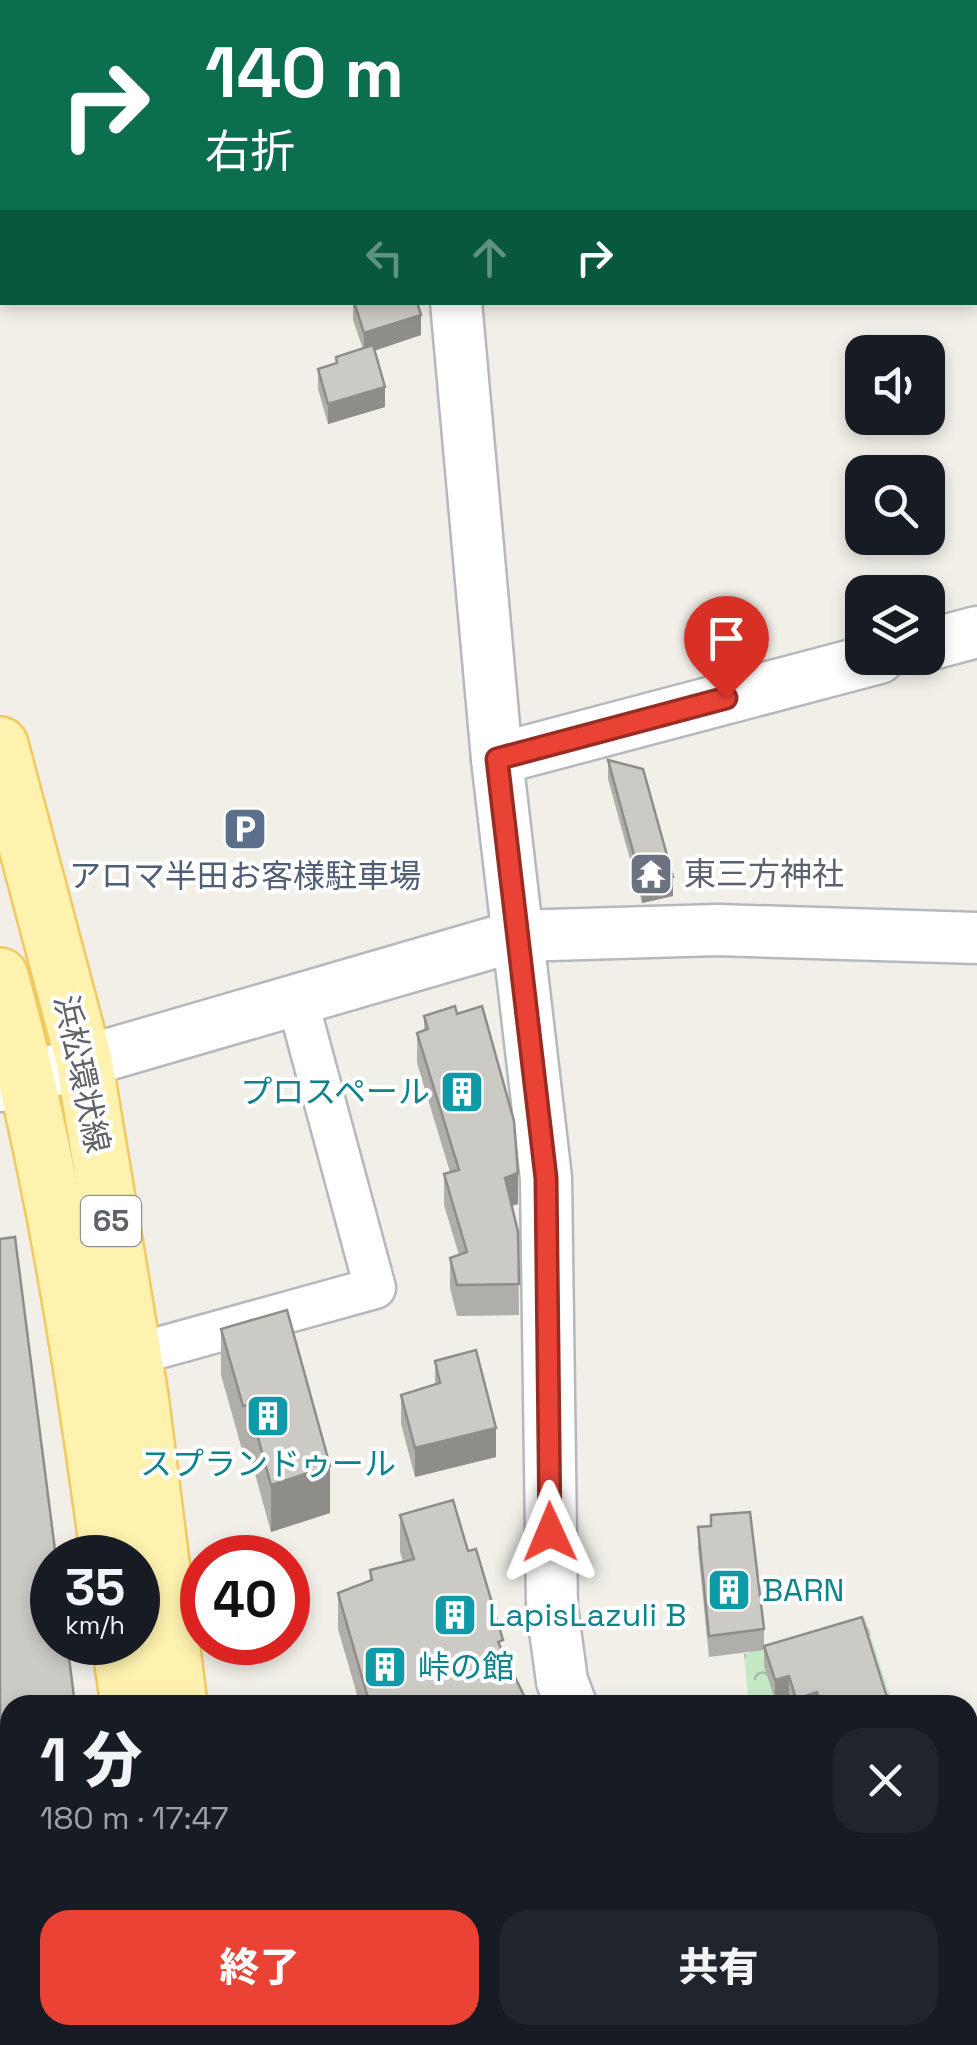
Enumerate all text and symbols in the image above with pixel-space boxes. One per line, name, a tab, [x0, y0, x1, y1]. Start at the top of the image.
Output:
text: 140 m	[205, 28, 404, 117]
icon: right	[40, 40, 170, 170]
text: 右折	[205, 123, 295, 180]
icon: left	[357, 230, 412, 285]
icon: ahead	[462, 230, 517, 285]
icon: right	[567, 230, 622, 285]
map controls	[845, 335, 945, 675]
button: sound	[845, 335, 945, 435]
button: search	[845, 455, 945, 555]
button: layers	[845, 575, 945, 675]
pin	[684, 596, 769, 699]
icon: arrive	[699, 611, 754, 666]
parking icon: アロマ半田お客様駐車場	[222, 806, 268, 852]
temple icon: 東三方神社	[628, 851, 674, 897]
place label: 東三方神社	[684, 854, 844, 894]
place label: アロマ半田お客様駐車場	[69, 856, 421, 896]
street label: 浜松環状線	[46, 992, 118, 1156]
building icon: プロスペール	[439, 1069, 485, 1115]
place label: プロスペール	[240, 1072, 430, 1112]
road number: 65	[81, 1196, 141, 1246]
building icon: スプランドゥール	[245, 1393, 291, 1439]
place label: スプランドゥール	[140, 1444, 396, 1484]
position arrow	[498, 1480, 602, 1584]
speed limit sign: 40	[180, 1535, 310, 1665]
text: 35	[65, 1556, 125, 1620]
building icon: BARN	[706, 1567, 752, 1613]
place label: BARN	[762, 1570, 845, 1610]
building icon: LapisLazuli B	[432, 1592, 478, 1638]
place label: LapisLazuli B	[488, 1595, 686, 1635]
text: km/h	[65, 1609, 125, 1641]
building icon: 峠の館	[362, 1644, 408, 1690]
place label: 峠の館	[418, 1647, 514, 1687]
text: 1 分	[40, 1722, 142, 1799]
button: close	[833, 1728, 938, 1833]
text: 180 m · 17:47	[40, 1798, 229, 1838]
button: 終了	[40, 1910, 479, 2025]
button: 共有	[499, 1910, 938, 2025]

